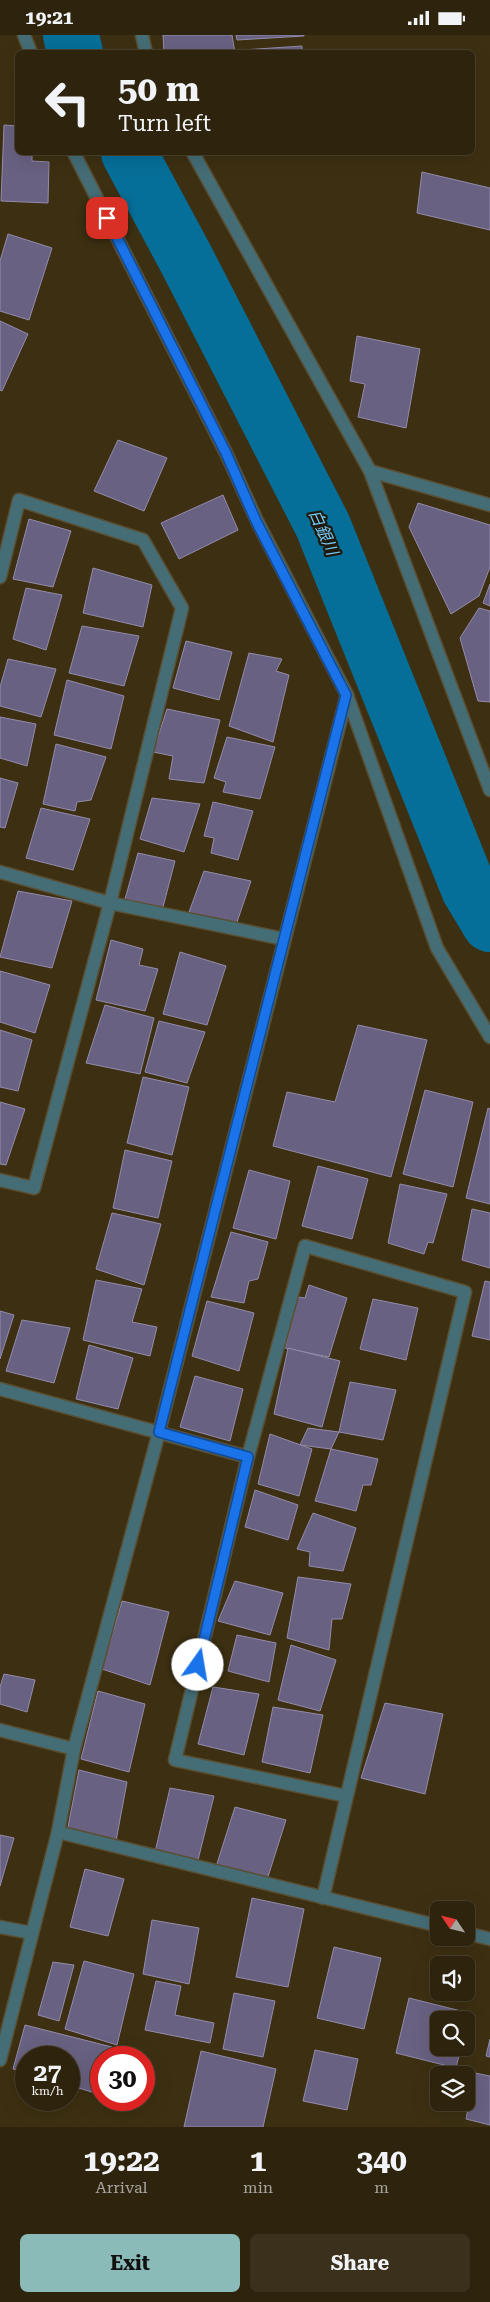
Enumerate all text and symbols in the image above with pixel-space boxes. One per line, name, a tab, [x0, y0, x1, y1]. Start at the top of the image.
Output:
text: 19:21	[25, 6, 74, 29]
text: 50 m	[118, 69, 200, 110]
icon: left	[35, 70, 100, 135]
text: Turn left	[118, 111, 211, 136]
pin	[86, 197, 128, 239]
icon: arrive	[93, 204, 121, 232]
water label: 白銀川	[305, 506, 343, 560]
position arrow	[171, 1638, 223, 1690]
north arrow	[430, 1901, 475, 1946]
map controls	[430, 1901, 475, 2111]
button: sound	[430, 1956, 475, 2001]
button: search	[430, 2011, 475, 2056]
speed limit sign: 30	[90, 2046, 155, 2111]
text: 27	[33, 2058, 62, 2087]
button: layers	[430, 2066, 475, 2111]
text: km/h	[31, 2084, 64, 2098]
text: 19:22	[83, 2143, 160, 2178]
text: 1	[250, 2143, 266, 2178]
text: 340	[356, 2143, 407, 2178]
text: Arrival	[96, 2178, 148, 2197]
text: min	[243, 2178, 273, 2197]
text: m	[374, 2178, 389, 2197]
button: Exit	[20, 2234, 240, 2292]
button: Share	[250, 2234, 470, 2292]

